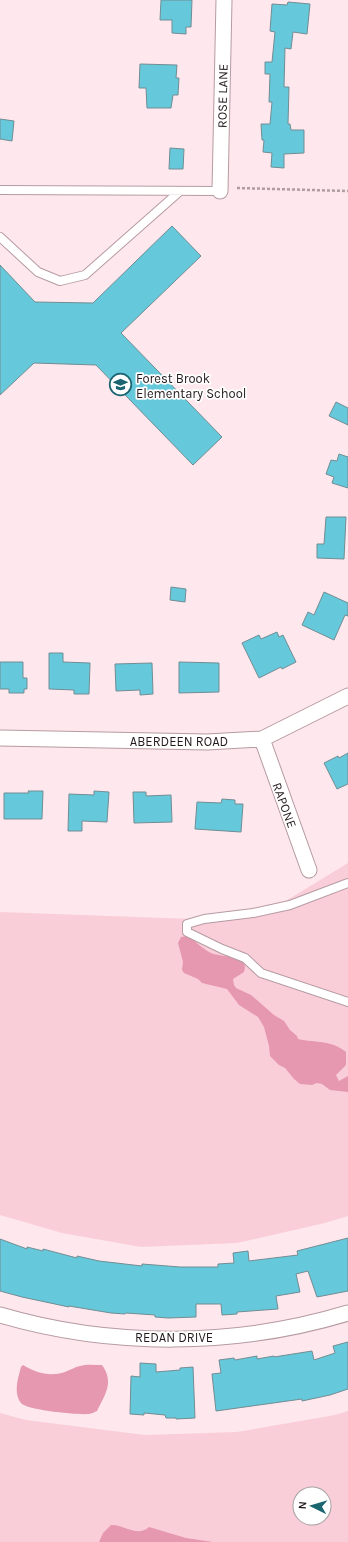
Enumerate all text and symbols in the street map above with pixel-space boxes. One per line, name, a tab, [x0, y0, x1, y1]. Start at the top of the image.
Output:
street label: ROSE LANE	[214, 64, 231, 128]
place label: Forest Brook Elementary School	[136, 371, 246, 401]
school or university icon: Forest Brook Elementary School	[108, 372, 134, 398]
street label: ABERDEEN ROAD	[130, 734, 228, 749]
street label: RAPONE	[269, 780, 300, 830]
street label: REDAN DRIVE	[135, 1330, 213, 1345]
north arrow	[292, 1486, 332, 1526]
text: N	[296, 1501, 309, 1510]

